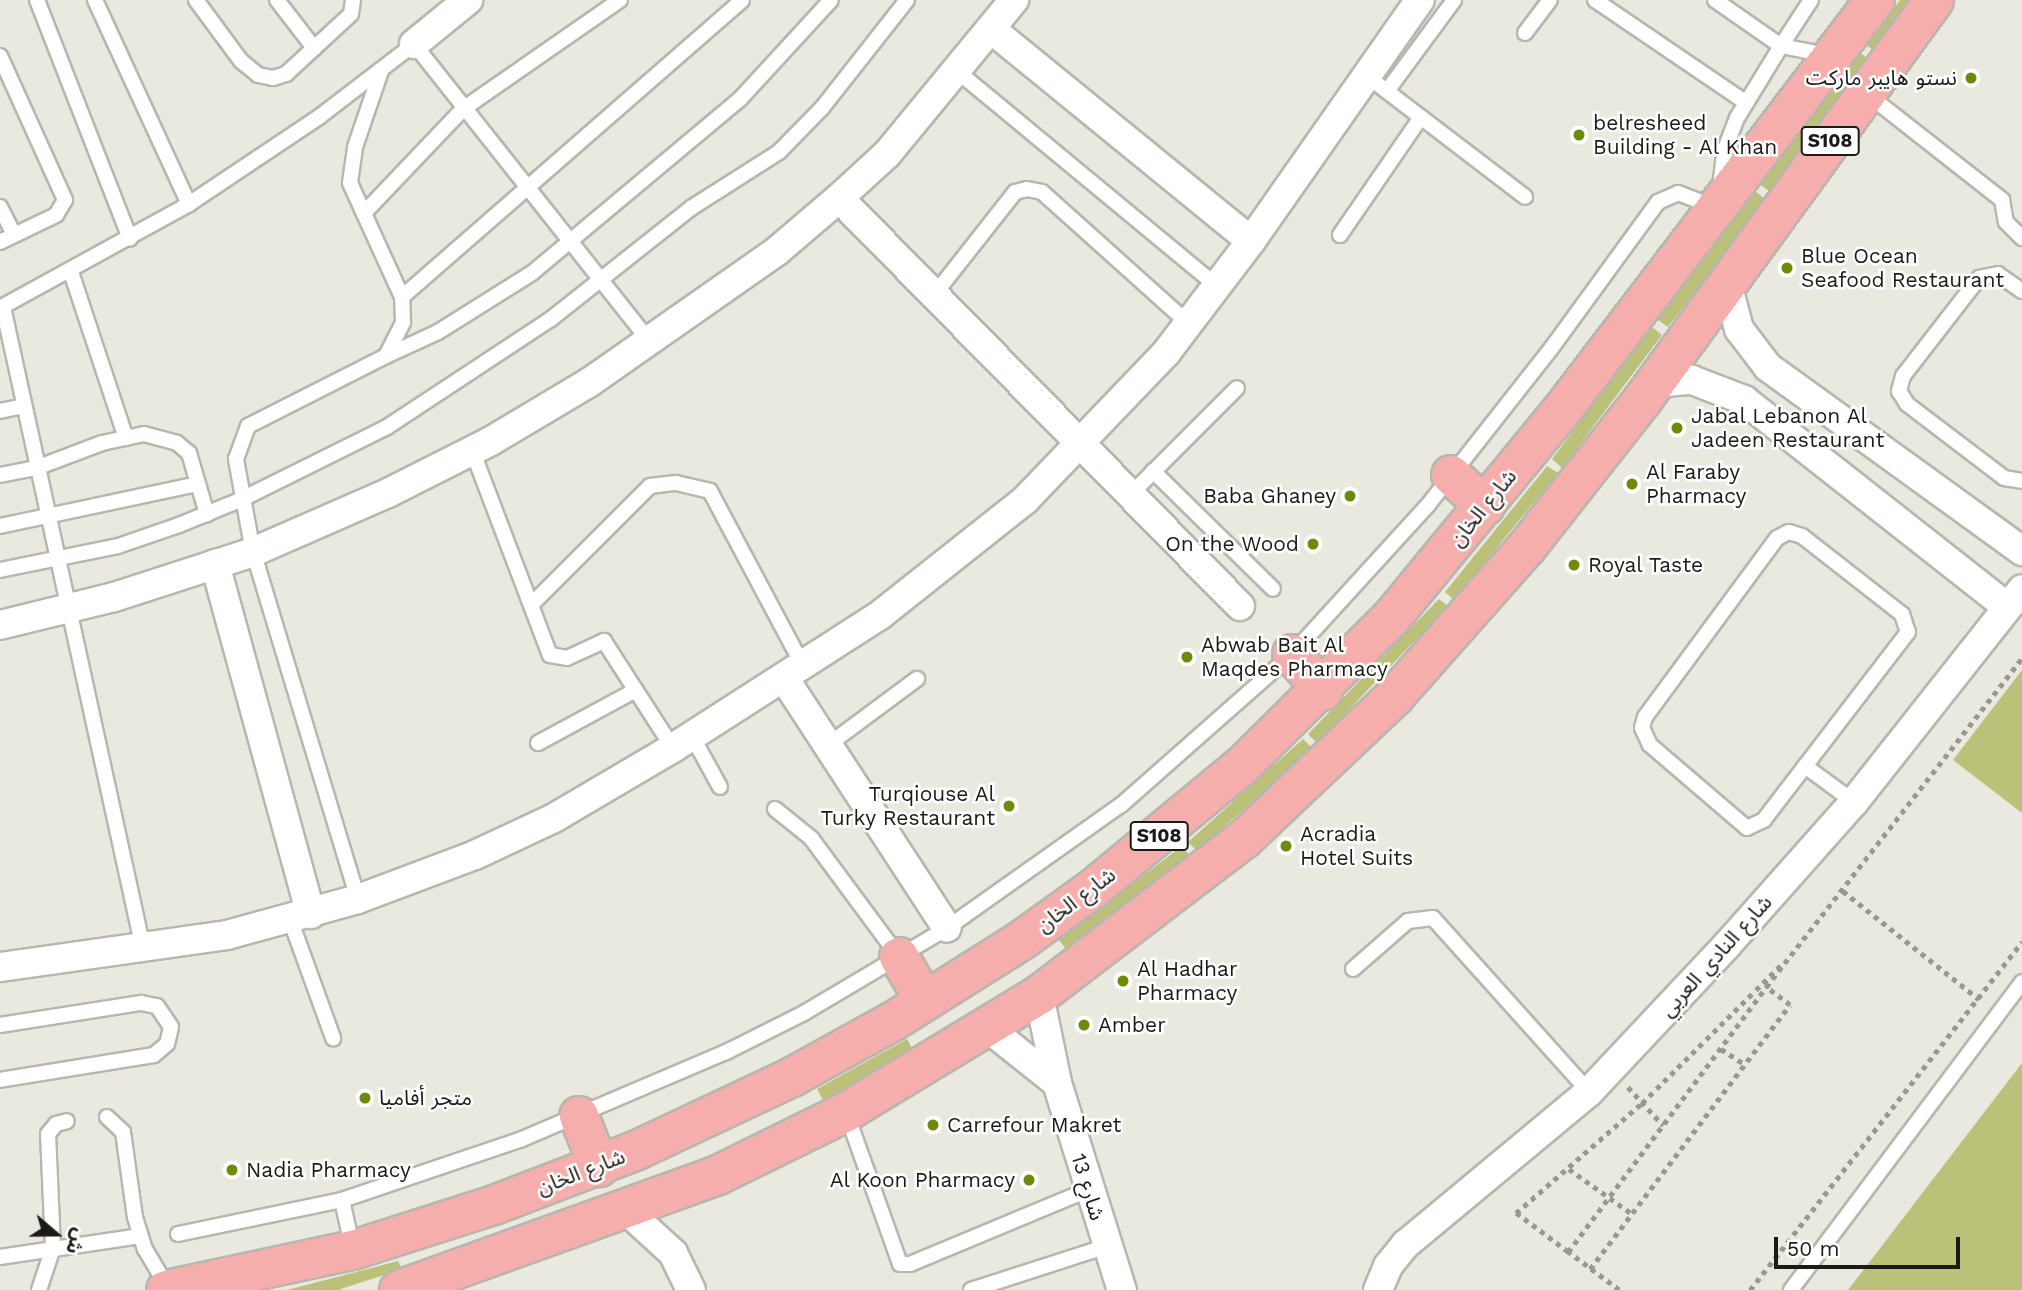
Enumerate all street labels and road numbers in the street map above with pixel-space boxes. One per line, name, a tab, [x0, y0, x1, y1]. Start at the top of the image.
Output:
road number: S108	[1800, 125, 1860, 156]
street label: شارع الخان	[1444, 464, 1522, 552]
road number: S108	[1129, 820, 1189, 852]
street label: شارع الخان	[1032, 862, 1120, 938]
street label: شارع النادي العربي	[1655, 890, 1777, 1022]
street label: شارع الخان	[533, 1144, 629, 1200]
street label: شارع 13	[1066, 1151, 1110, 1223]

